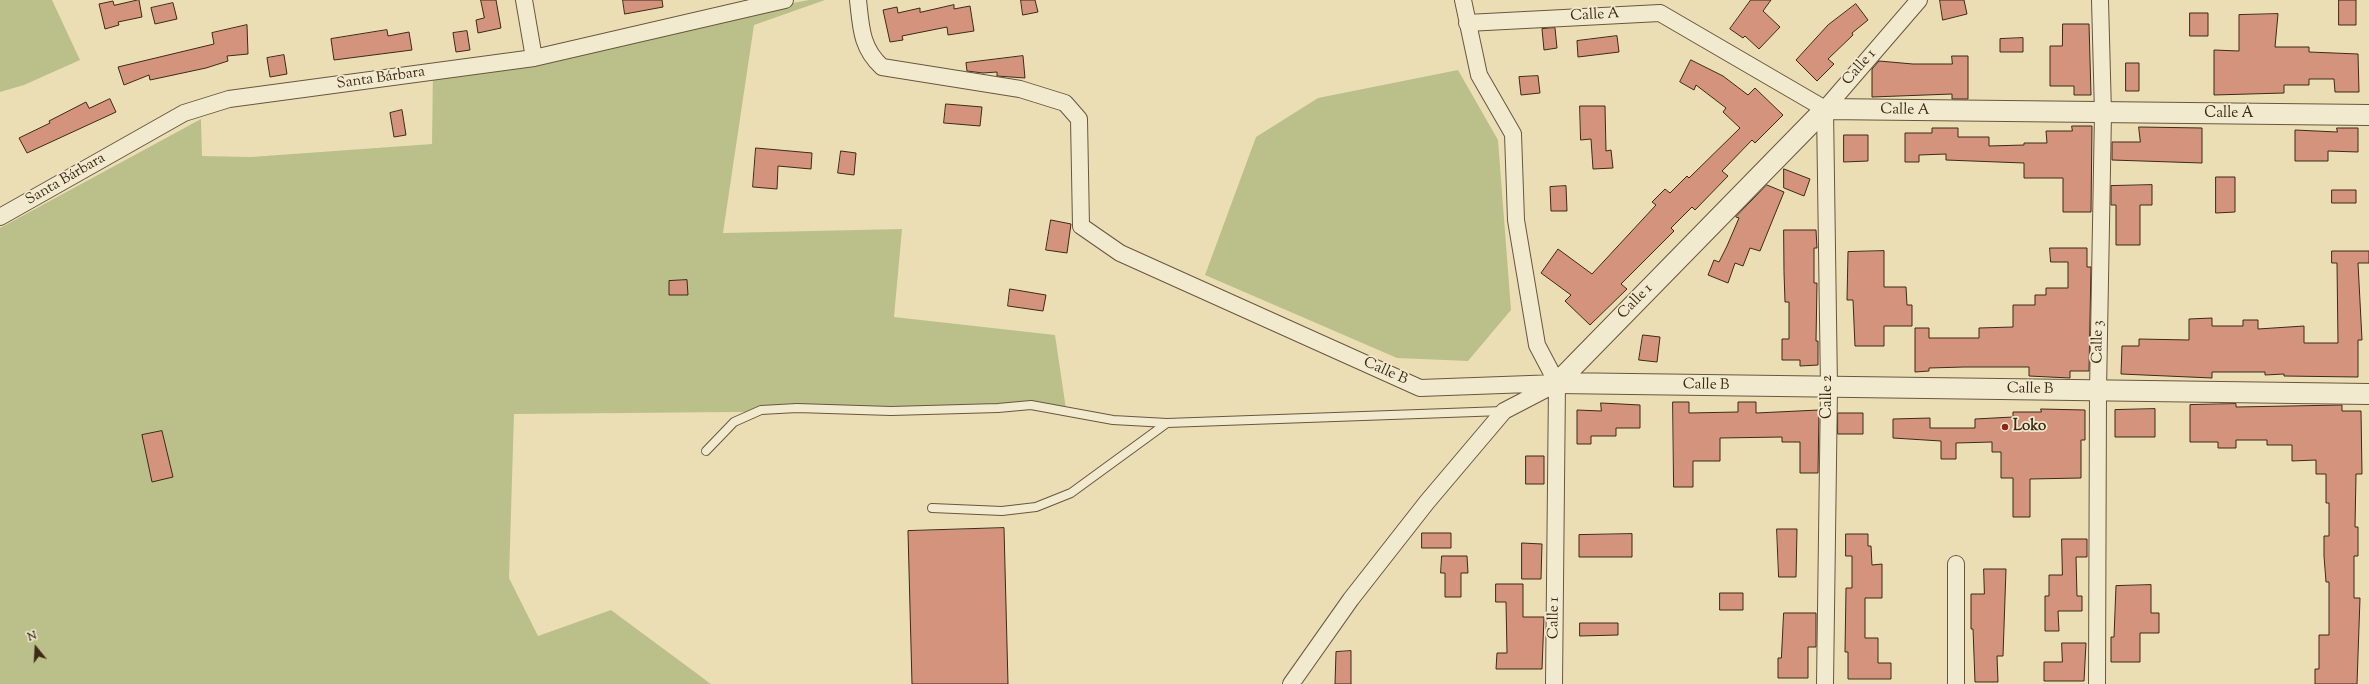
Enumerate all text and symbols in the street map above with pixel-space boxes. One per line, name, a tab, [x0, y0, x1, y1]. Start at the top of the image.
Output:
street label: Calle A	[1570, 6, 1620, 26]
street label: Calle 1	[1839, 46, 1881, 90]
street label: Santa Bárbara	[336, 64, 426, 94]
street label: Calle A	[1880, 102, 1930, 120]
street label: Calle A	[2204, 105, 2254, 123]
street label: Santa Bárbara	[23, 150, 109, 210]
street label: Calle 1	[1615, 281, 1657, 323]
street label: Calle 3	[2090, 320, 2108, 364]
street label: Calle B	[1360, 354, 1410, 390]
street label: Calle 2	[1819, 375, 1837, 419]
street label: Calle B	[1683, 377, 1729, 395]
street label: Calle B	[2007, 381, 2053, 399]
place label: Loko	[2013, 418, 2046, 436]
marker: Loko	[2000, 422, 2010, 432]
street label: Calle 1	[1546, 597, 1564, 639]
north arrow	[16, 628, 56, 668]
text: N	[26, 628, 39, 646]

